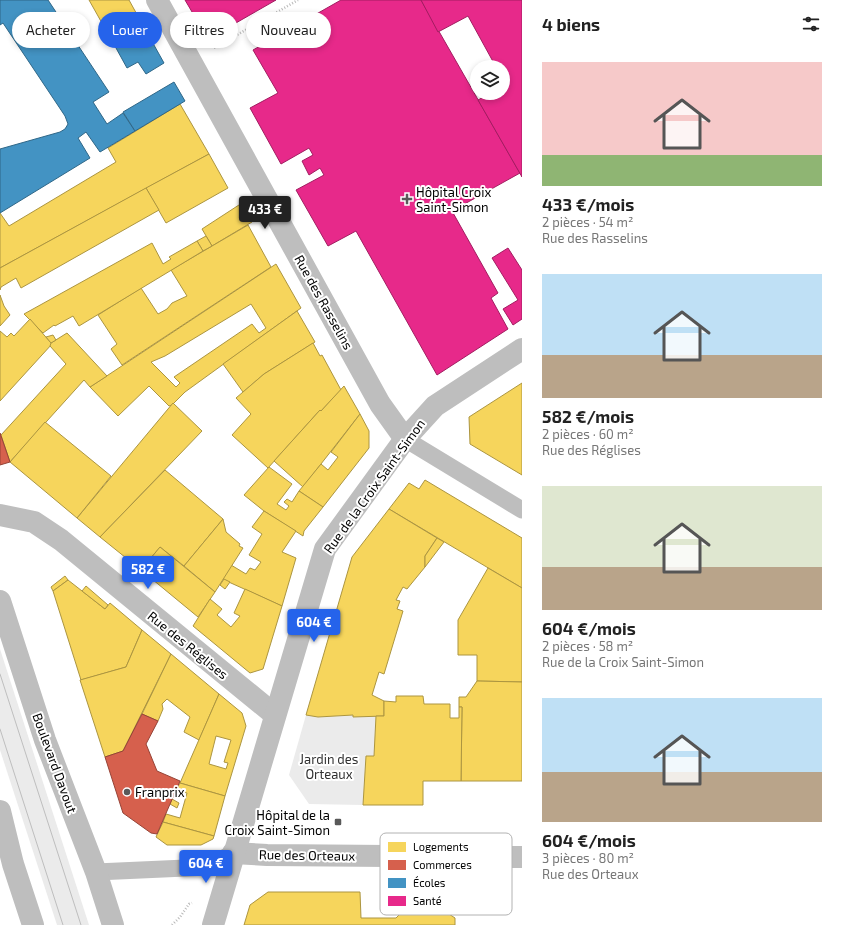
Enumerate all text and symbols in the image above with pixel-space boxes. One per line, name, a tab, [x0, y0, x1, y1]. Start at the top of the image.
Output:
chip: Acheter	[12, 12, 90, 48]
chip: Louer	[98, 12, 162, 48]
chip: Filtres	[170, 12, 238, 48]
chip: Nouveau	[246, 12, 331, 48]
icon: filters	[800, 13, 822, 35]
text: 4 biens	[542, 14, 600, 34]
map controls	[470, 60, 510, 100]
button: layers	[470, 60, 510, 100]
icon: home	[646, 88, 718, 160]
place label: Hôpital Croix Saint-Simon	[416, 184, 491, 215]
marker: Hôpital Croix Saint-Simon	[401, 193, 413, 205]
text: 433 €/mois	[542, 194, 634, 214]
pin: 433 €	[237, 196, 293, 230]
text: 433 €	[248, 201, 282, 217]
text: 2 pièces · 54 m²	[542, 214, 633, 230]
text: Rue des Rasselins	[542, 230, 648, 246]
street label: Rue des Rasselins	[291, 252, 357, 352]
icon: home	[646, 300, 718, 372]
text: 582 €/mois	[542, 406, 634, 426]
street label: Rue de la Croix Saint-Simon	[320, 416, 428, 556]
text: 2 pièces · 60 m²	[542, 426, 634, 442]
text: Rue des Réglises	[542, 442, 641, 458]
icon: home	[646, 512, 718, 584]
pin: 582 €	[120, 556, 176, 590]
text: 582 €	[131, 561, 165, 577]
street label: Rue des Réglises	[145, 608, 231, 682]
pin: 604 €	[286, 609, 342, 643]
text: 604 €	[296, 614, 332, 630]
text: 604 €/mois	[542, 618, 636, 638]
text: 2 pièces · 58 m²	[542, 638, 633, 654]
text: Rue de la Croix Saint-Simon	[542, 654, 704, 670]
street label: Boulevard Davout	[29, 711, 81, 815]
icon: home	[646, 724, 718, 796]
park label: Jardin des Orteaux	[300, 751, 358, 782]
place label: Franprix	[135, 784, 185, 800]
marker: Franprix	[122, 787, 132, 797]
place label: Hôpital de la Croix Saint-Simon	[225, 807, 330, 838]
marker: Hôpital de la Croix Saint-Simon	[333, 817, 343, 827]
text: 604 €/mois	[542, 830, 636, 850]
legend	[380, 833, 512, 915]
text: Logements	[413, 840, 469, 853]
street label: Rue des Orteaux	[259, 846, 356, 864]
pin: 604 €	[178, 850, 234, 884]
text: 3 pièces · 80 m²	[542, 850, 634, 866]
text: 604 €	[188, 855, 224, 871]
text: Commerces	[413, 858, 472, 871]
text: Rue des Orteaux	[542, 866, 639, 882]
text: Écoles	[413, 876, 446, 889]
text: Santé	[413, 894, 442, 907]

